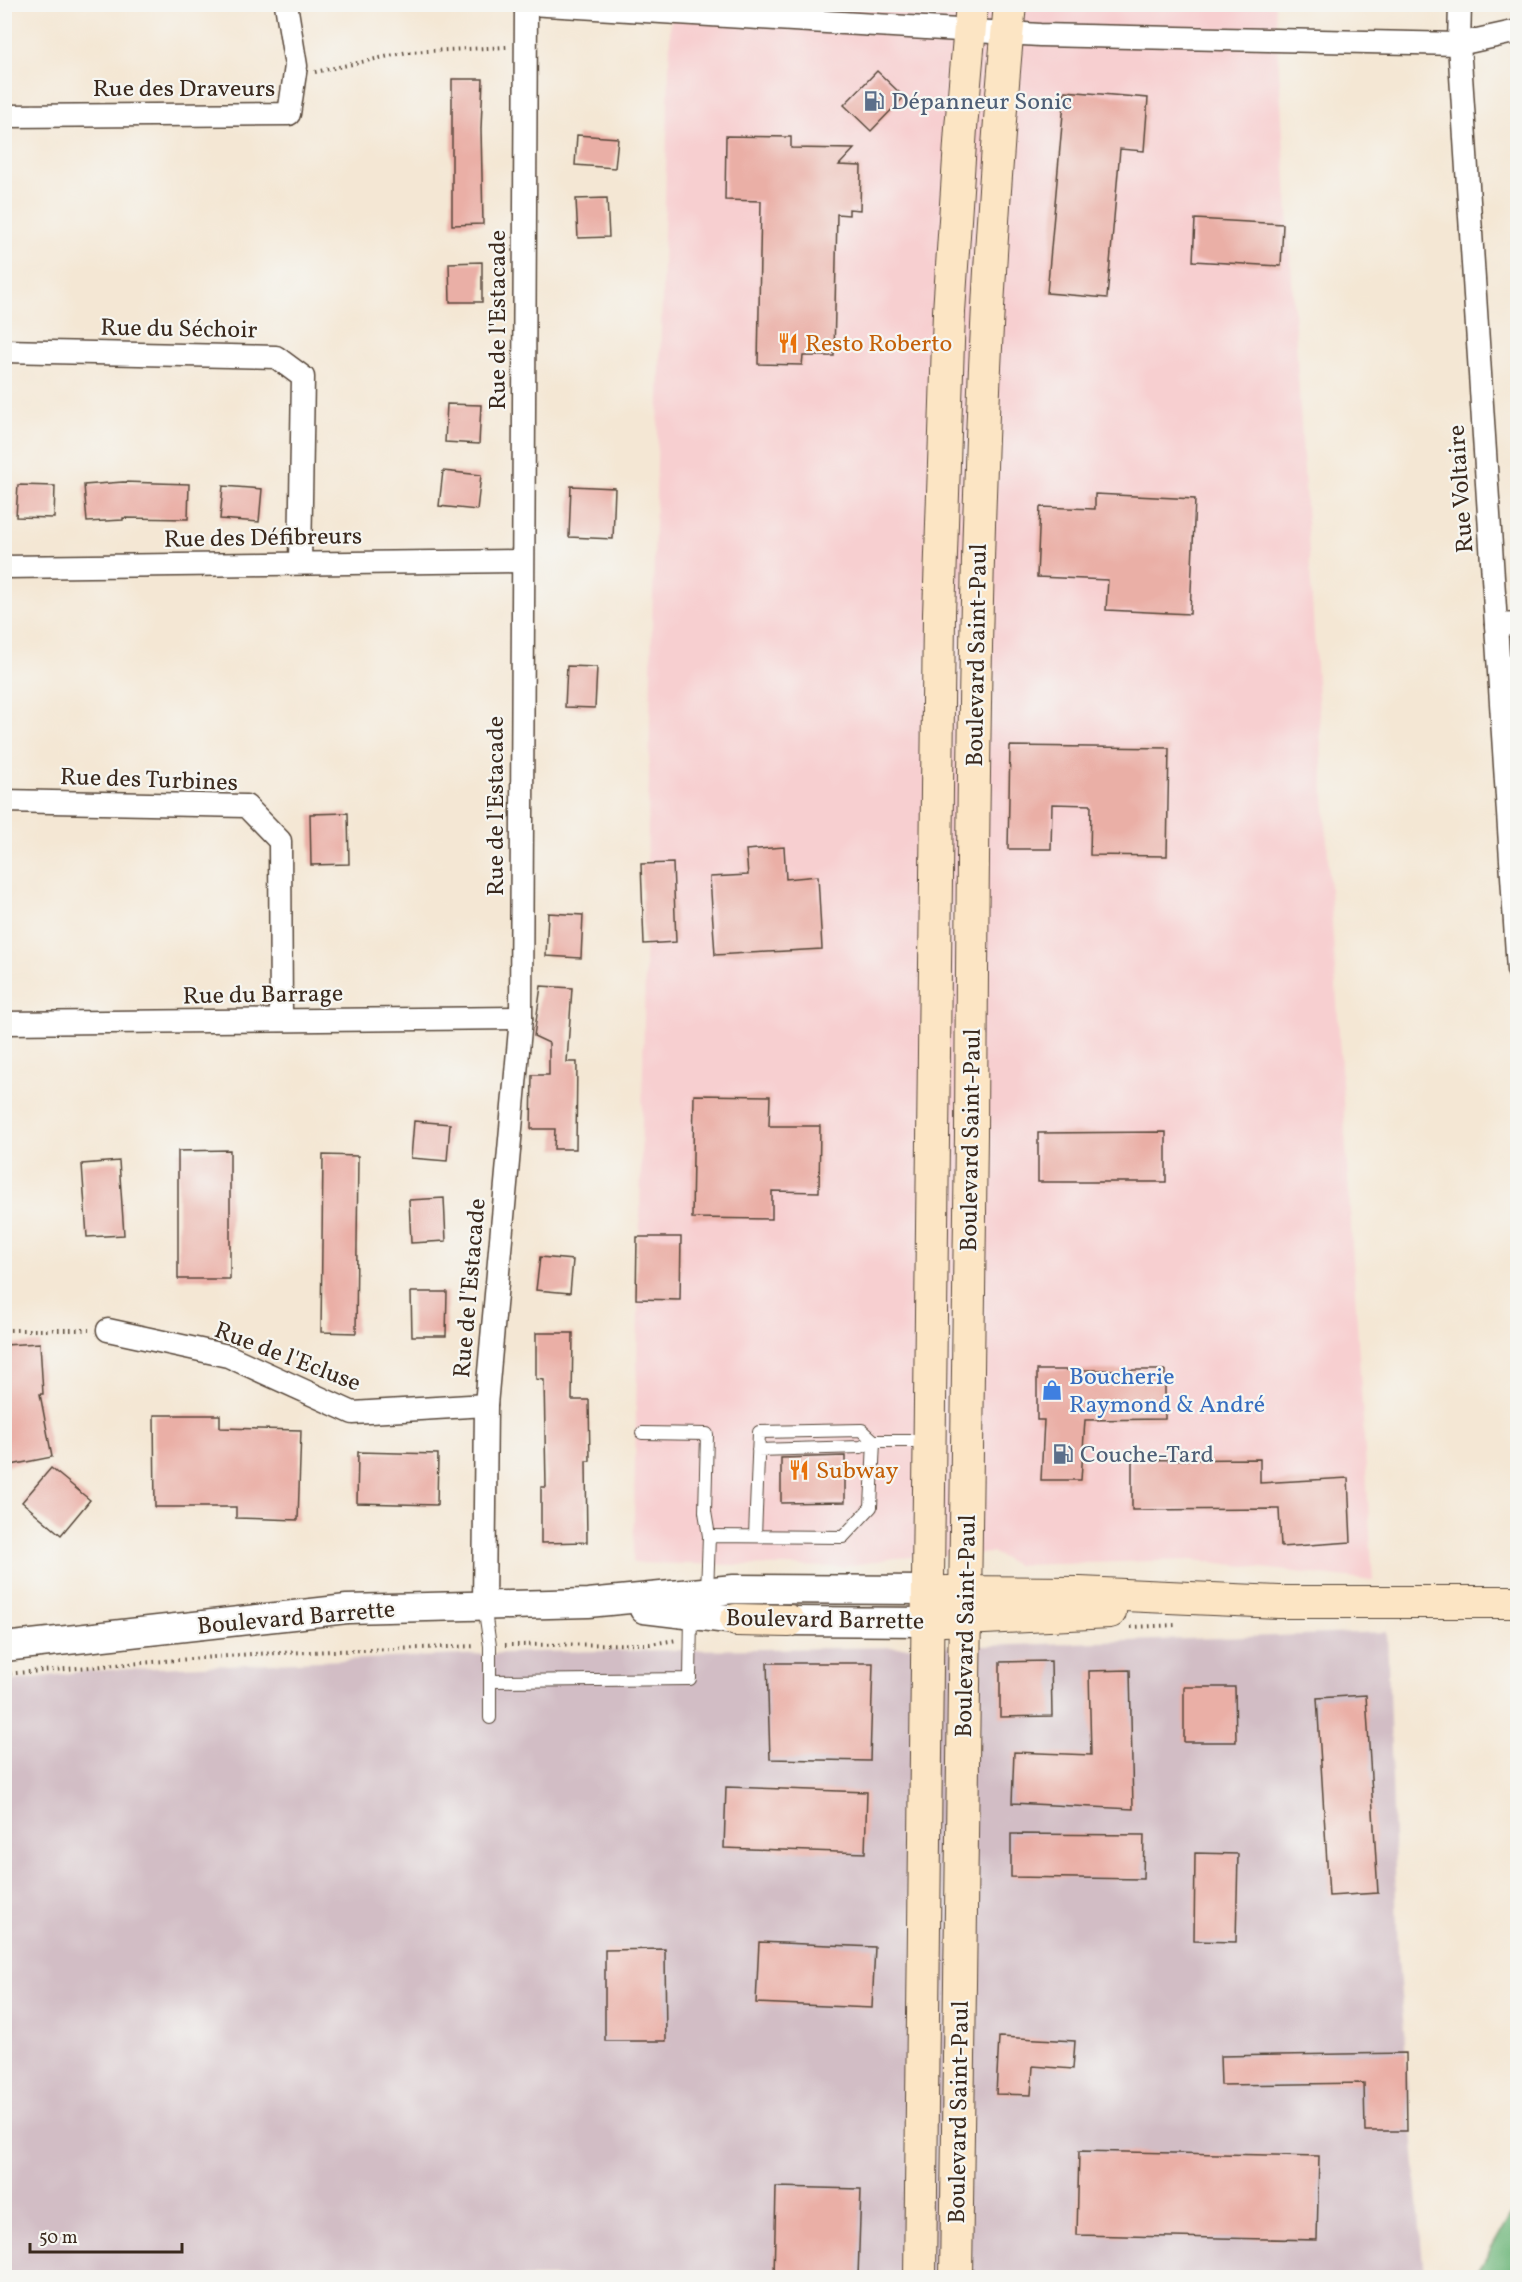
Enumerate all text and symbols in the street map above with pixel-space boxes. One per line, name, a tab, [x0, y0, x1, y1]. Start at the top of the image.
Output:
street label: Rue des Draveurs	[93, 73, 275, 107]
place label: Dépanneur Sonic	[891, 86, 1072, 120]
fuel station icon: Dépanneur Sonic	[862, 89, 886, 113]
street label: Rue de l'Estacade	[482, 230, 516, 410]
street label: Rue du Séchoir	[100, 312, 258, 348]
place label: Resto Roberto	[805, 328, 952, 362]
restaurant icon: Resto Roberto	[776, 331, 800, 355]
street label: Rue Voltaire	[1441, 424, 1483, 554]
street label: Rue des Défibreurs	[164, 520, 363, 558]
street label: Boulevard Saint-Paul	[959, 543, 997, 767]
street label: Rue de l'Estacade	[480, 716, 514, 896]
street label: Rue des Turbines	[59, 761, 239, 801]
street label: Rue du Barrage	[182, 978, 344, 1014]
street label: Boulevard Saint-Paul	[953, 1028, 991, 1252]
street label: Rue de l'Estacade	[446, 1197, 496, 1379]
street label: Rue de l'Ecluse	[209, 1314, 365, 1401]
place label: Boucherie Raymond & André	[1069, 1361, 1265, 1423]
shop icon: Boucherie Raymond & André	[1040, 1378, 1064, 1402]
place label: Couche-Tard	[1080, 1439, 1214, 1473]
fuel station icon: Couche-Tard	[1051, 1442, 1075, 1466]
place label: Subway	[816, 1455, 898, 1489]
restaurant icon: Subway	[787, 1458, 811, 1482]
street label: Boulevard Saint-Paul	[948, 1514, 986, 1738]
street label: Boulevard Barrette	[196, 1593, 397, 1645]
street label: Boulevard Barrette	[725, 1602, 925, 1640]
street label: Boulevard Saint-Paul	[941, 2000, 979, 2224]
scale bar	[30, 2216, 182, 2254]
text: 50 m	[39, 2226, 78, 2251]

